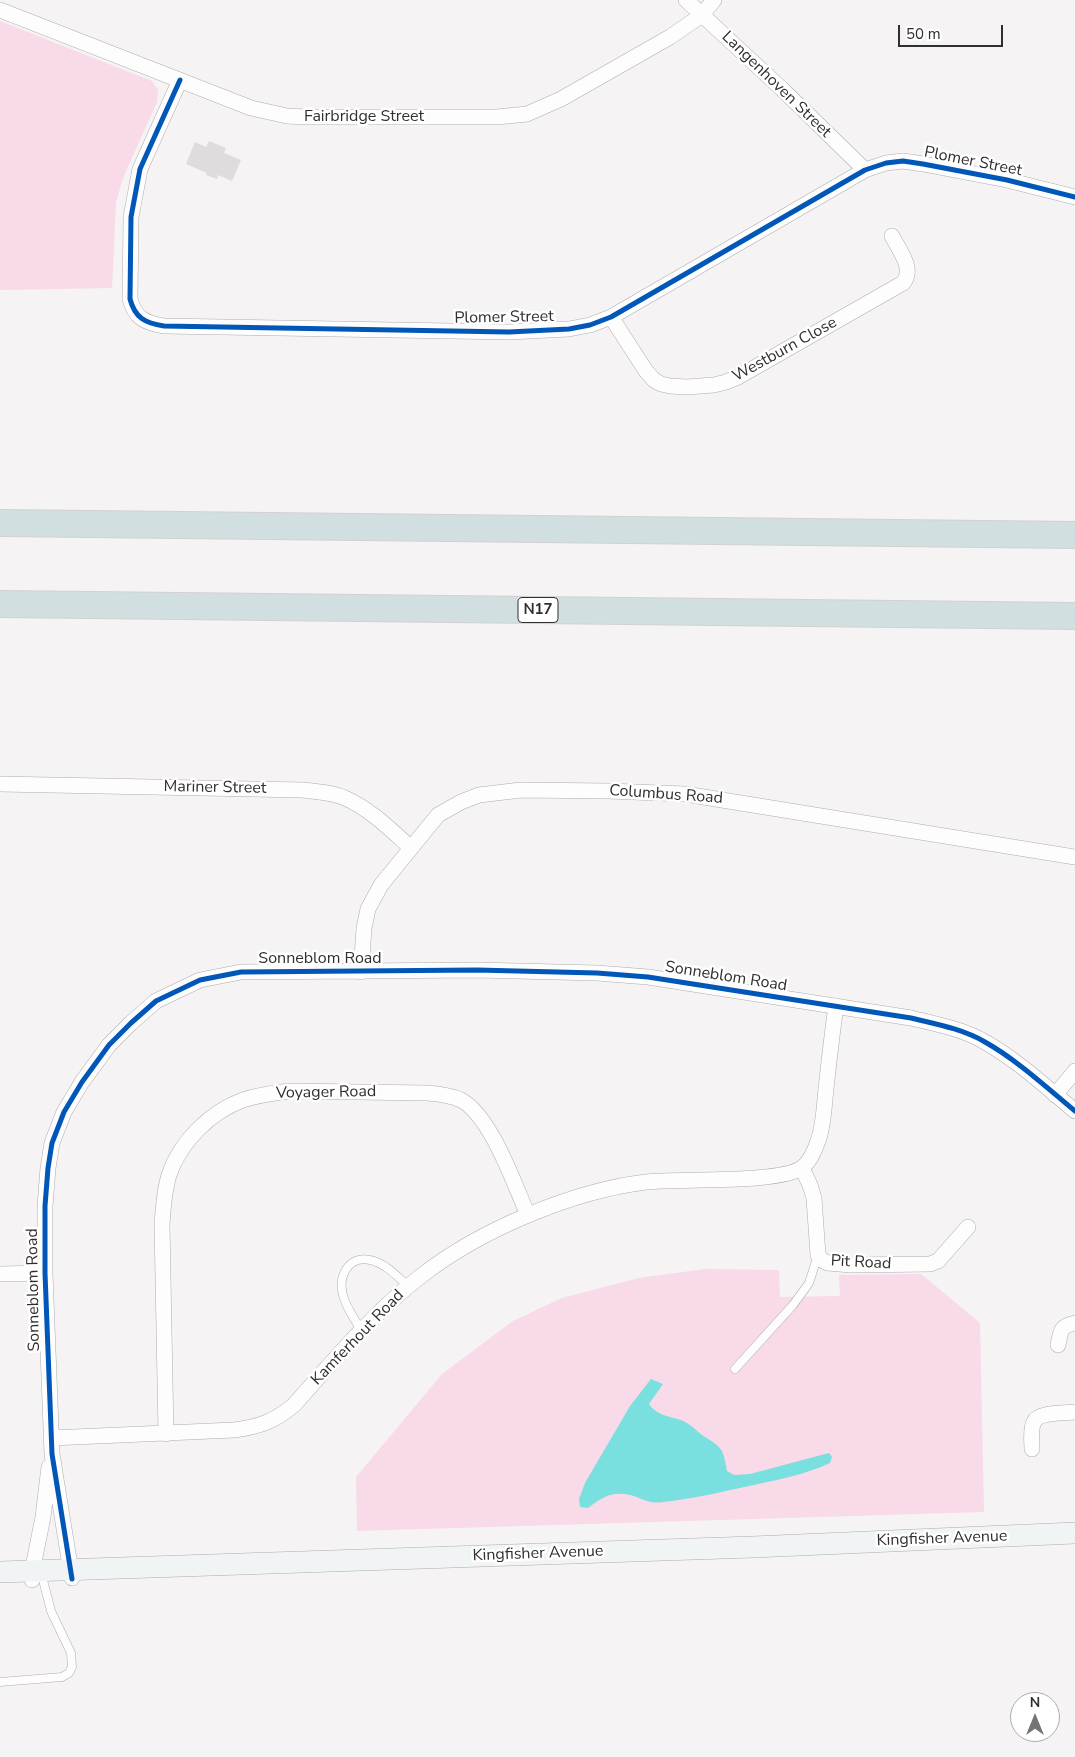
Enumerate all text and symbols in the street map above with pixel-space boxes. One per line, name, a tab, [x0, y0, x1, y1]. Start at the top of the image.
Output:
scale bar	[900, 15, 1005, 47]
text: 50 m	[906, 24, 941, 44]
street label: Langenhoven Street	[717, 28, 835, 142]
street label: Fairbridge Street	[304, 107, 424, 127]
street label: Plomer Street	[922, 143, 1024, 181]
street label: Plomer Street	[454, 308, 554, 328]
street label: Westburn Close	[730, 313, 840, 387]
road number: N17	[518, 598, 558, 622]
street label: Mariner Street	[163, 778, 267, 798]
street label: Columbus Road	[609, 781, 723, 809]
street label: Sonneblom Road	[258, 949, 382, 969]
street label: Sonneblom Road	[664, 958, 788, 996]
street label: Voyager Road	[276, 1083, 376, 1103]
street label: Sonneblom Road	[23, 1228, 45, 1352]
street label: Pit Road	[830, 1252, 892, 1274]
street label: Kamferhout Road	[308, 1286, 408, 1390]
street label: Kingfisher Avenue	[876, 1527, 1008, 1551]
street label: Kingfisher Avenue	[472, 1542, 604, 1566]
north arrow	[1010, 1692, 1060, 1742]
text: N	[1030, 1693, 1040, 1712]

